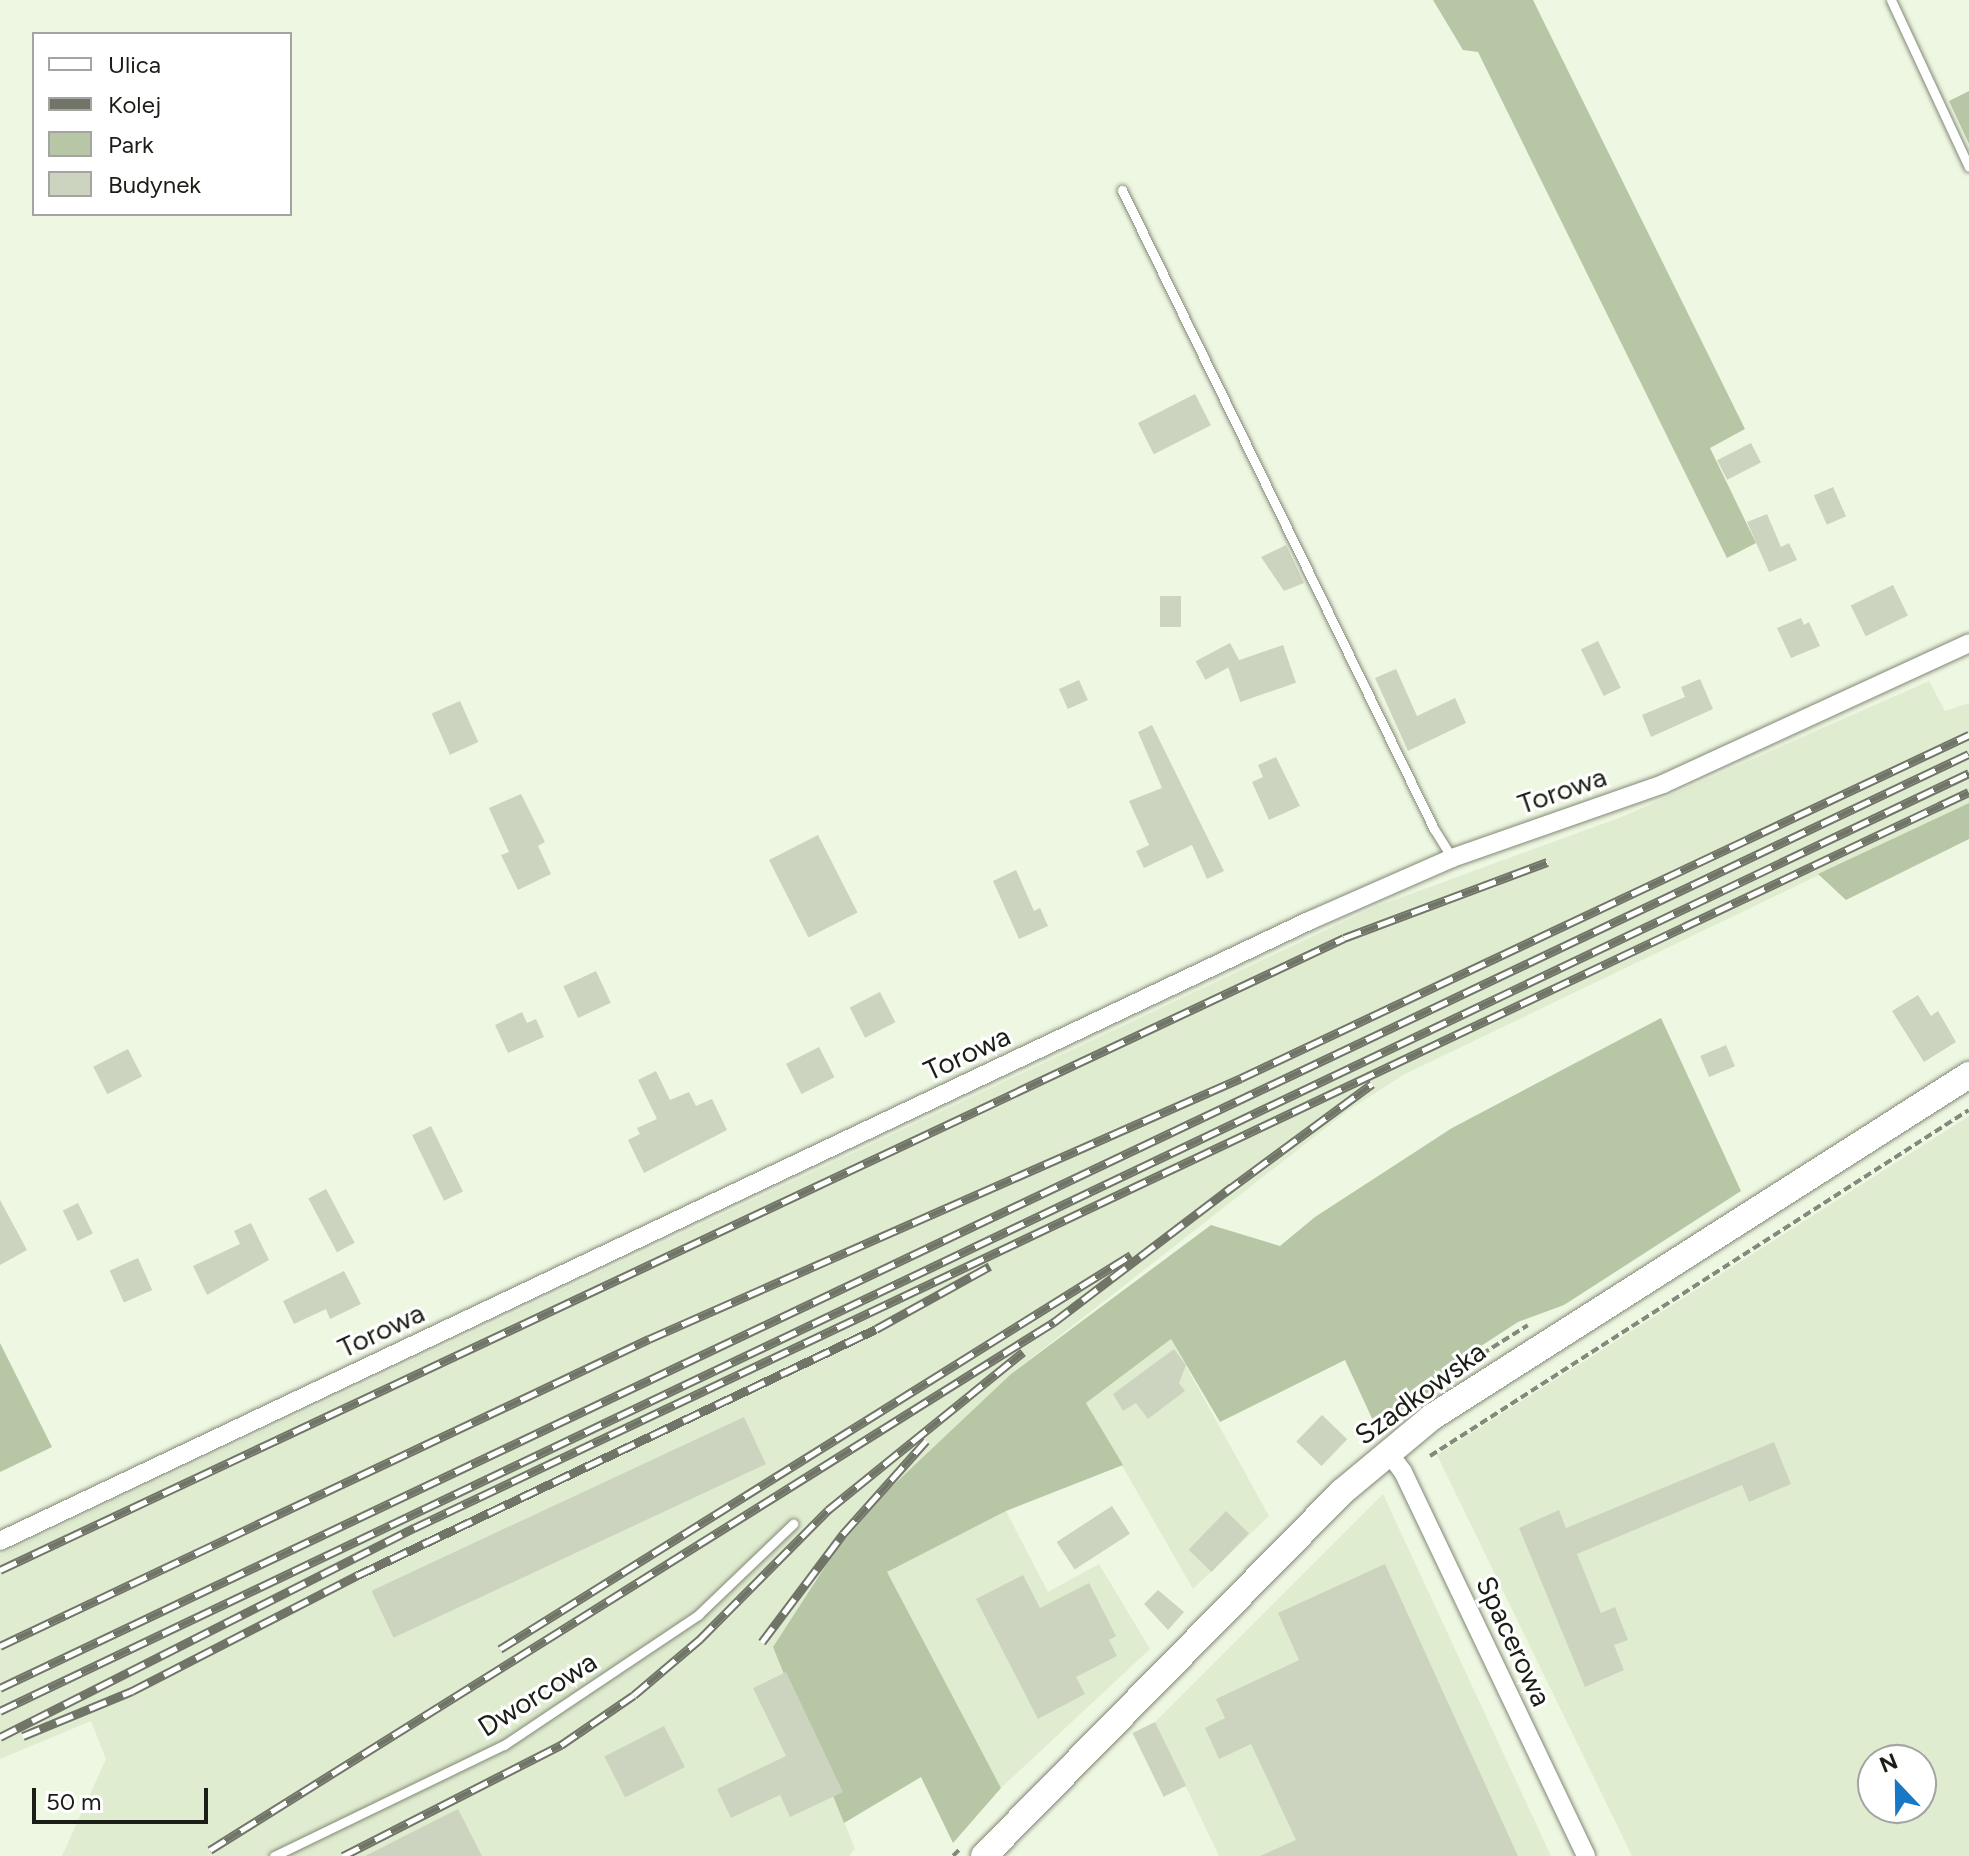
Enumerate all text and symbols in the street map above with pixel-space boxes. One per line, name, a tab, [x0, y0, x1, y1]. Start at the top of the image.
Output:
legend	[32, 32, 292, 216]
text: Ulica	[108, 50, 161, 79]
text: Kolej	[108, 90, 161, 119]
text: Park	[108, 130, 154, 159]
text: Budynek	[108, 170, 201, 199]
street label: Torowa	[1513, 759, 1611, 821]
street label: Torowa	[919, 1019, 1015, 1087]
street label: Torowa	[333, 1296, 429, 1364]
street label: Szadkowska	[1348, 1334, 1492, 1452]
street label: Spacerowa	[1469, 1571, 1559, 1711]
street label: Dworcowa	[471, 1644, 603, 1744]
north arrow	[1857, 1744, 1937, 1824]
text: N	[1876, 1747, 1902, 1779]
scale bar	[36, 1772, 212, 1822]
text: 50 m	[46, 1787, 102, 1816]

